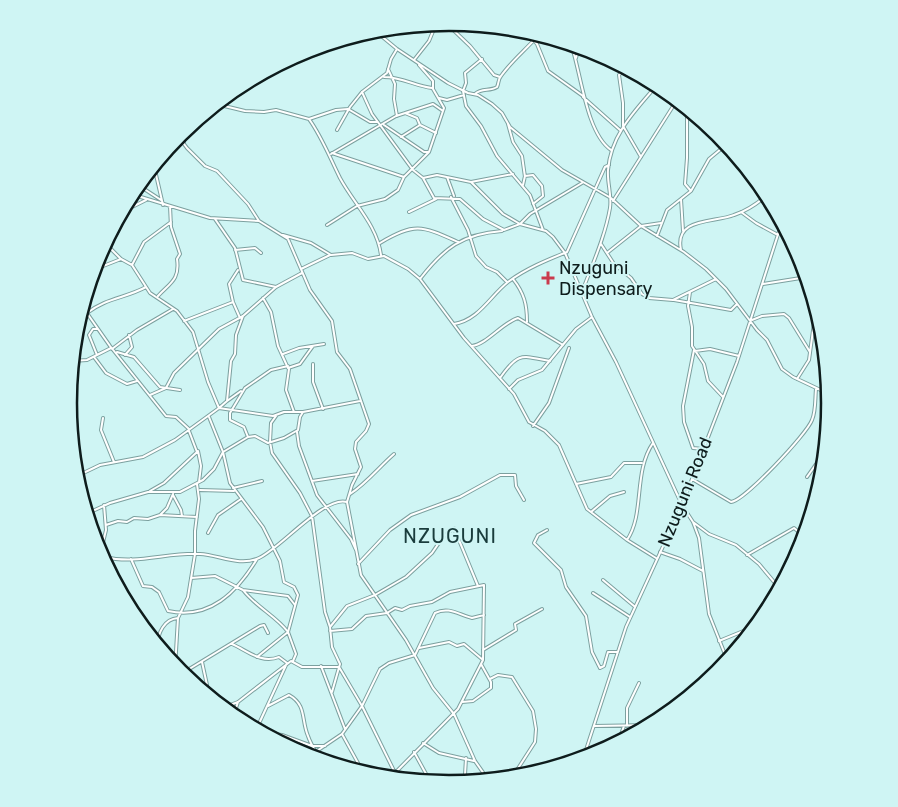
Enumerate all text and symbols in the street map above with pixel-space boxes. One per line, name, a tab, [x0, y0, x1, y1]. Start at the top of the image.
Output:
place label: Nzuguni Dispensary	[559, 257, 653, 300]
marker: Nzuguni Dispensary	[541, 271, 555, 285]
street label: Nzuguni Road	[653, 434, 717, 550]
district label: NZUGUNI	[403, 524, 497, 548]

